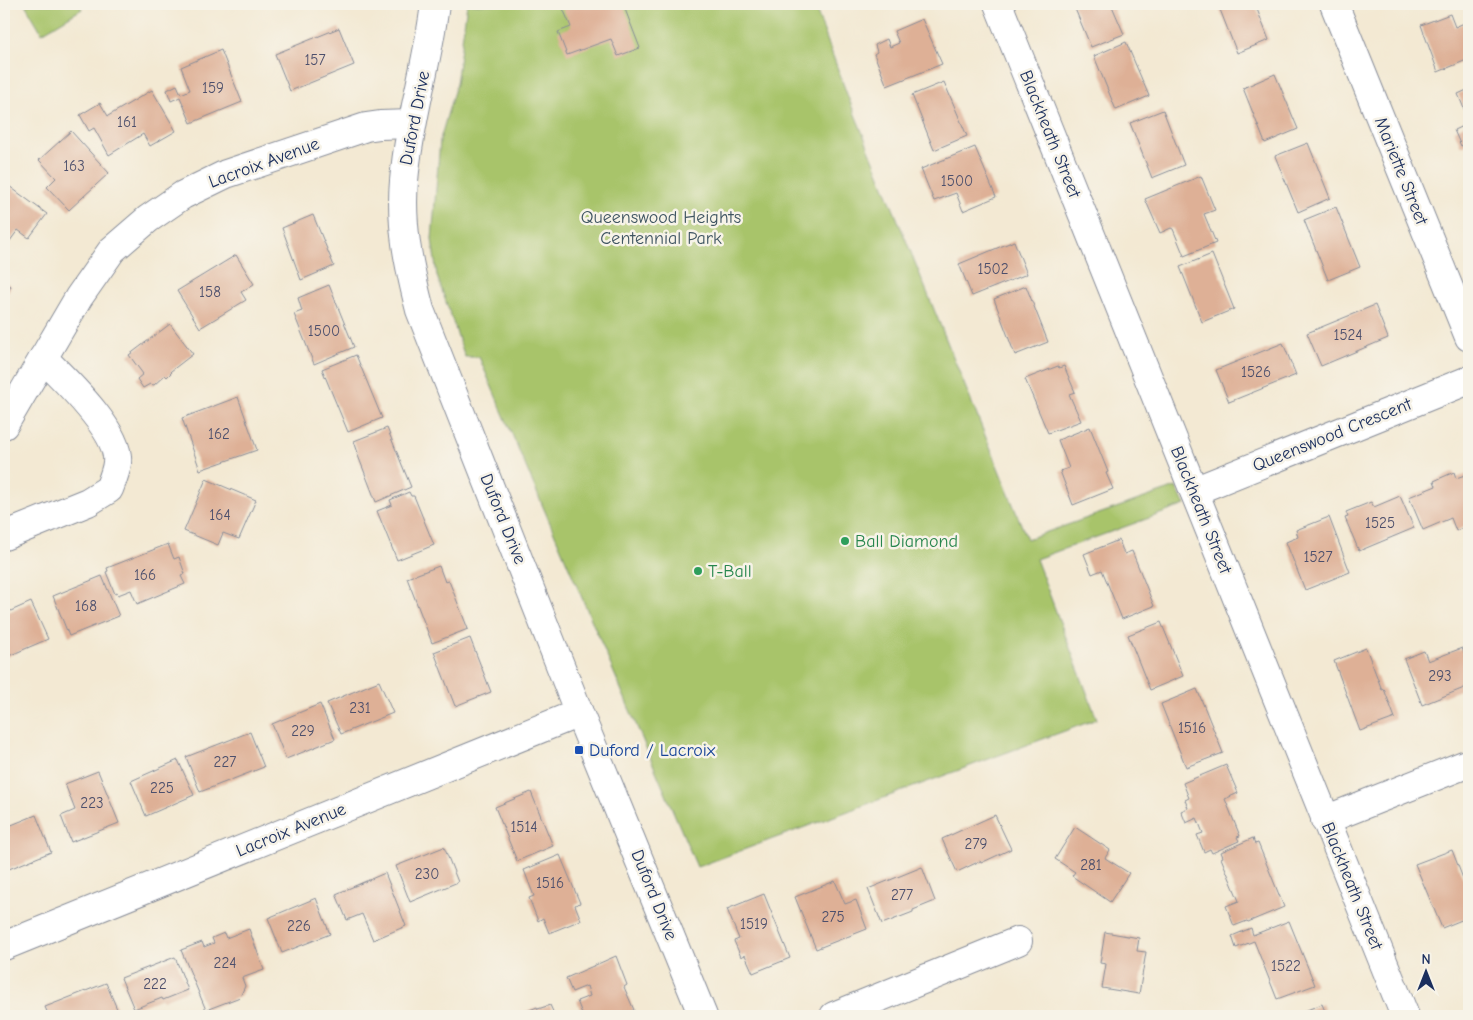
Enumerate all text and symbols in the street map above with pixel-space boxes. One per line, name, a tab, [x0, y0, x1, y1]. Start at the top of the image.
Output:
house number: 157	[304, 51, 326, 69]
street label: Blackheath Street	[1015, 67, 1085, 202]
street label: Duford Drive	[396, 69, 434, 167]
house number: 159	[202, 79, 224, 97]
house number: 161	[117, 113, 137, 131]
street label: Mariette Street	[1370, 114, 1432, 229]
street label: Lacroix Avenue	[206, 133, 322, 193]
house number: 163	[63, 157, 85, 175]
house number: 1500	[941, 172, 973, 190]
park label: Queenswood Heights Centennial Park	[581, 207, 741, 249]
house number: 1502	[977, 260, 1009, 278]
house number: 158	[199, 283, 221, 301]
house number: 1500	[308, 322, 340, 340]
house number: 1524	[1333, 326, 1363, 344]
house number: 1526	[1241, 363, 1271, 381]
street label: Queenswood Crescent	[1249, 393, 1415, 476]
house number: 162	[208, 425, 230, 443]
street label: Blackheath Street	[1166, 443, 1236, 578]
street label: Duford Drive	[475, 471, 531, 567]
house number: 164	[209, 506, 231, 524]
house number: 1525	[1365, 514, 1395, 532]
place label: Ball Diamond	[855, 531, 958, 552]
marker: Ball Diamond	[839, 535, 851, 547]
house number: 1527	[1304, 548, 1332, 566]
place label: T-Ball	[708, 561, 752, 582]
marker: T-Ball	[692, 565, 704, 577]
house number: 166	[134, 566, 156, 584]
house number: 168	[75, 597, 97, 615]
house number: 293	[1428, 667, 1452, 685]
house number: 231	[349, 699, 371, 717]
house number: 1516	[1178, 719, 1206, 737]
house number: 229	[291, 722, 315, 740]
place label: Duford / Lacroix	[589, 740, 716, 761]
marker: Duford / Lacroix	[573, 744, 585, 756]
house number: 227	[214, 753, 236, 771]
house number: 225	[150, 779, 174, 797]
house number: 223	[80, 794, 104, 812]
street label: Lacroix Avenue	[233, 798, 349, 862]
house number: 1514	[510, 818, 538, 836]
street label: Blackheath Street	[1317, 819, 1387, 954]
house number: 279	[965, 835, 987, 853]
street label: Duford Drive	[626, 847, 682, 943]
house number: 281	[1080, 856, 1102, 874]
house number: 230	[415, 865, 439, 883]
house number: 1516	[536, 874, 564, 892]
house number: 277	[891, 886, 913, 904]
house number: 275	[821, 908, 845, 926]
house number: 1519	[740, 915, 768, 933]
house number: 226	[287, 917, 311, 935]
north arrow	[1400, 948, 1450, 998]
text: N	[1421, 951, 1431, 968]
house number: 224	[214, 954, 236, 972]
house number: 1522	[1271, 957, 1301, 975]
house number: 222	[143, 975, 167, 993]

